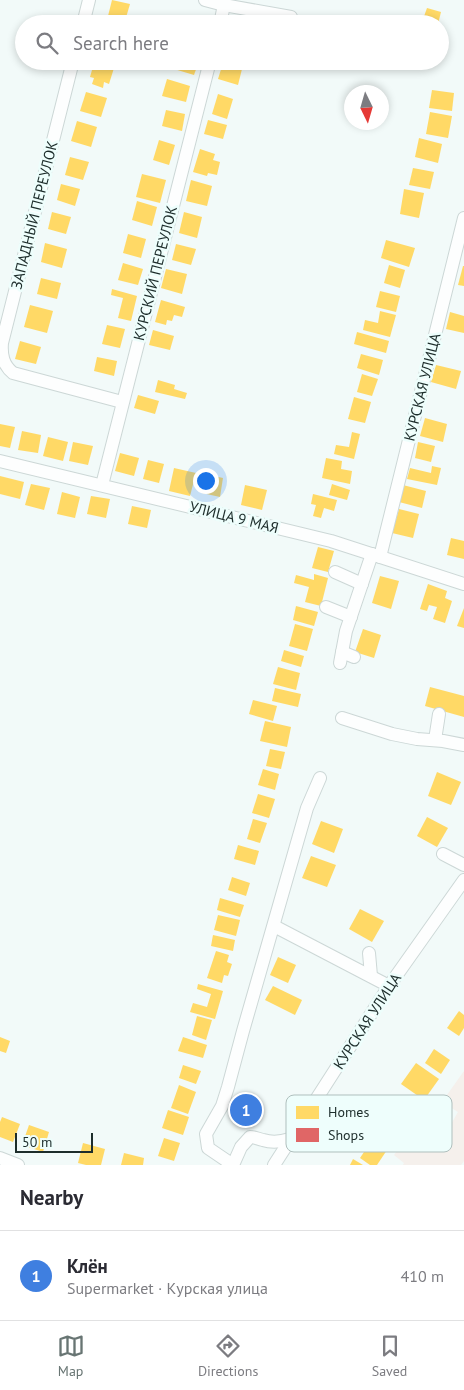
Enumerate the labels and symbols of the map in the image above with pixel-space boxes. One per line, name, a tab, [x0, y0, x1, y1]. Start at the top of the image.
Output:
north arrow	[344, 85, 389, 130]
street label: ЗАПАДНЫЙ ПЕРЕУЛОК	[6, 139, 62, 291]
street label: КУРСКИЙ ПЕРЕУЛОК	[129, 203, 181, 343]
street label: КУРСКАЯ УЛИЦА	[399, 331, 445, 443]
your location	[193, 468, 219, 494]
street label: УЛИЦА 9 МАЯ	[187, 497, 281, 537]
street label: КУРСКАЯ УЛИЦА	[329, 969, 405, 1073]
pin: 1	[230, 1091, 262, 1129]
legend	[286, 1095, 452, 1152]
text: Homes	[328, 1103, 369, 1121]
text: Shops	[328, 1126, 364, 1144]
scale bar	[15, 1130, 92, 1153]

